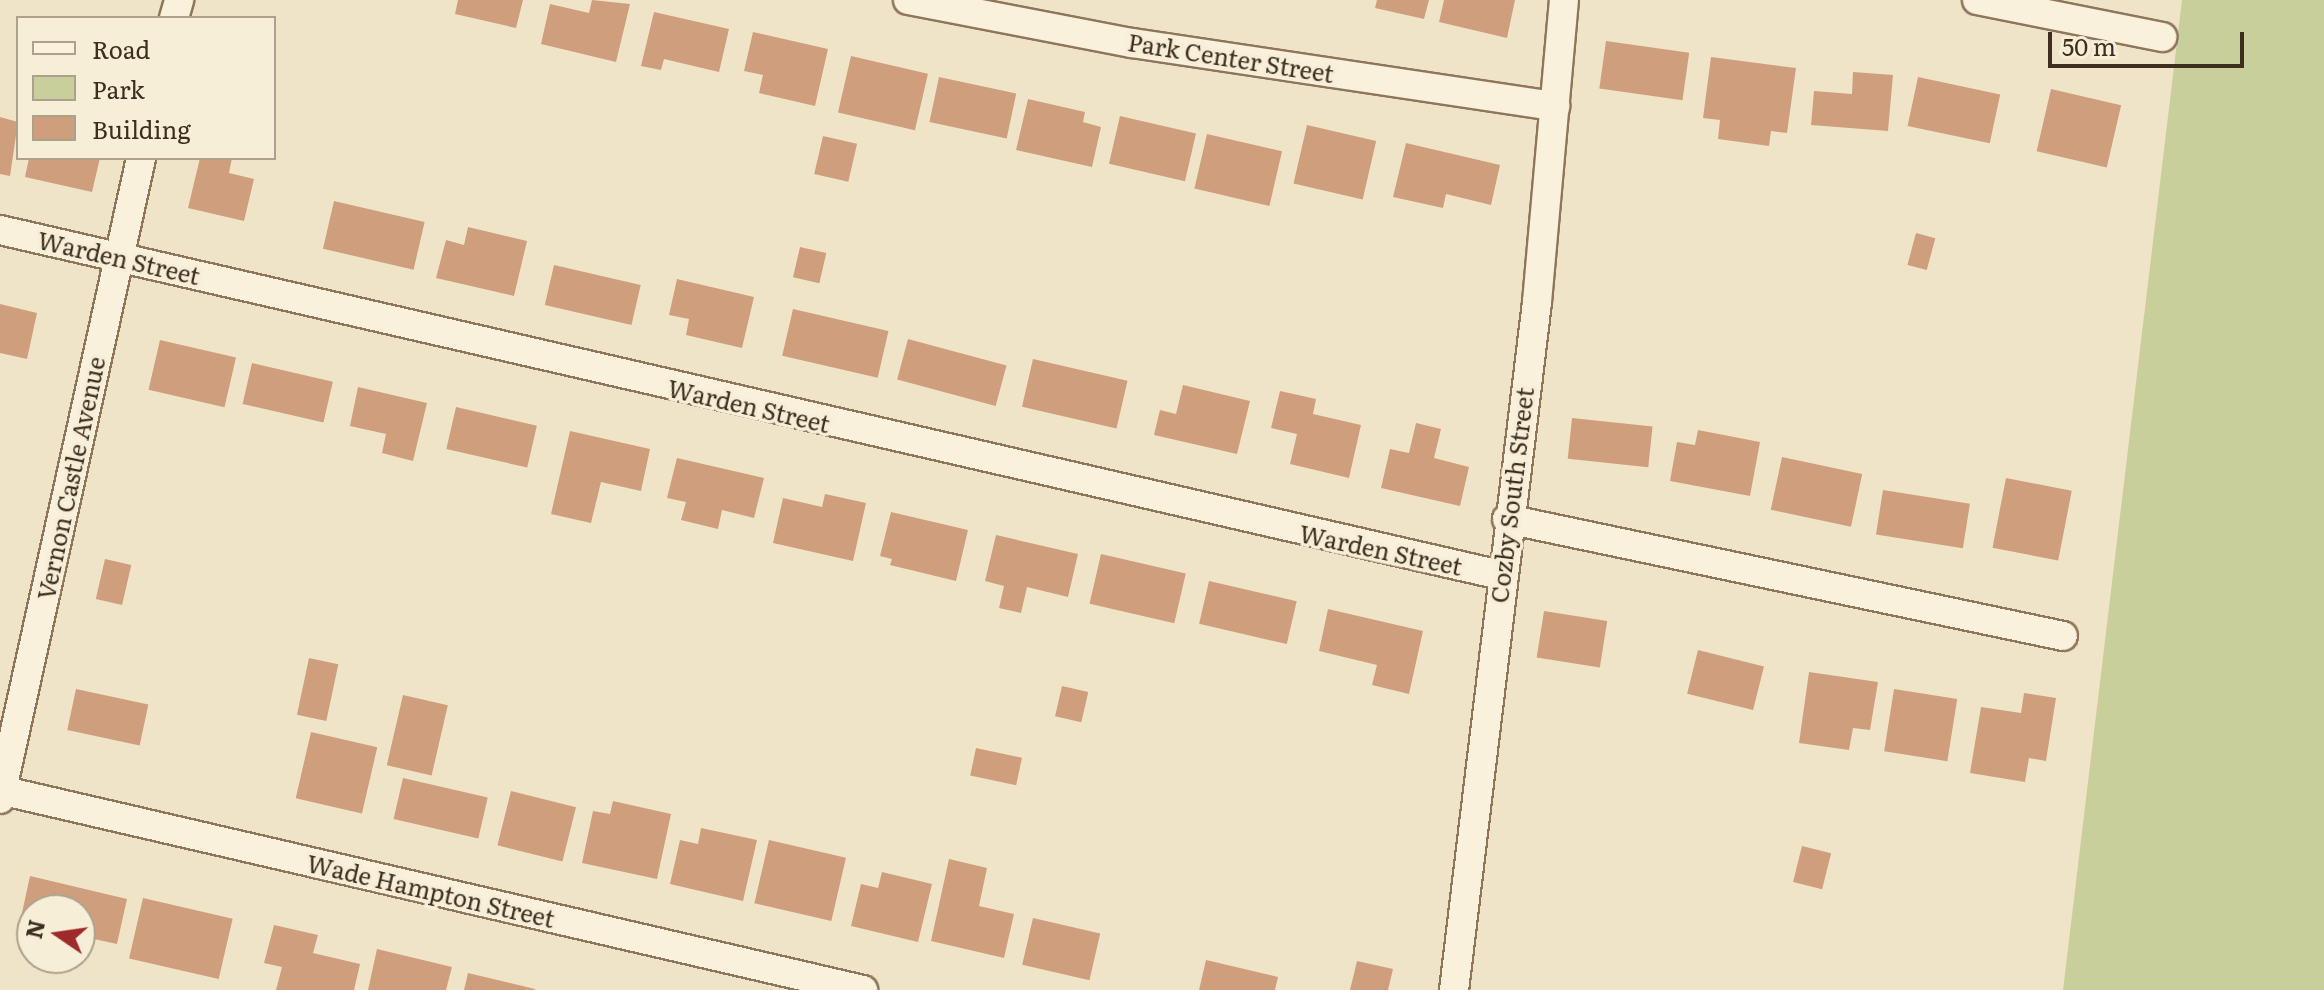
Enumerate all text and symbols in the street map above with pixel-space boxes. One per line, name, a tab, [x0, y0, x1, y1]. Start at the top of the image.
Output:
legend	[16, 16, 276, 160]
scale bar	[2052, 16, 2248, 66]
street label: Park Center Street	[1126, 26, 1336, 88]
text: 50 m	[2062, 28, 2116, 63]
text: Road	[92, 31, 150, 66]
text: Park	[92, 71, 145, 106]
text: Building	[92, 111, 191, 146]
street label: Warden Street	[35, 224, 203, 290]
street label: Vernon Castle Avenue	[30, 354, 110, 602]
street label: Warden Street	[665, 372, 833, 438]
street label: Cozby South Street	[1483, 386, 1539, 604]
street label: Warden Street	[1297, 518, 1465, 580]
street label: Wade Hampton Street	[304, 847, 558, 933]
north arrow	[16, 894, 96, 974]
text: N	[16, 916, 52, 942]

